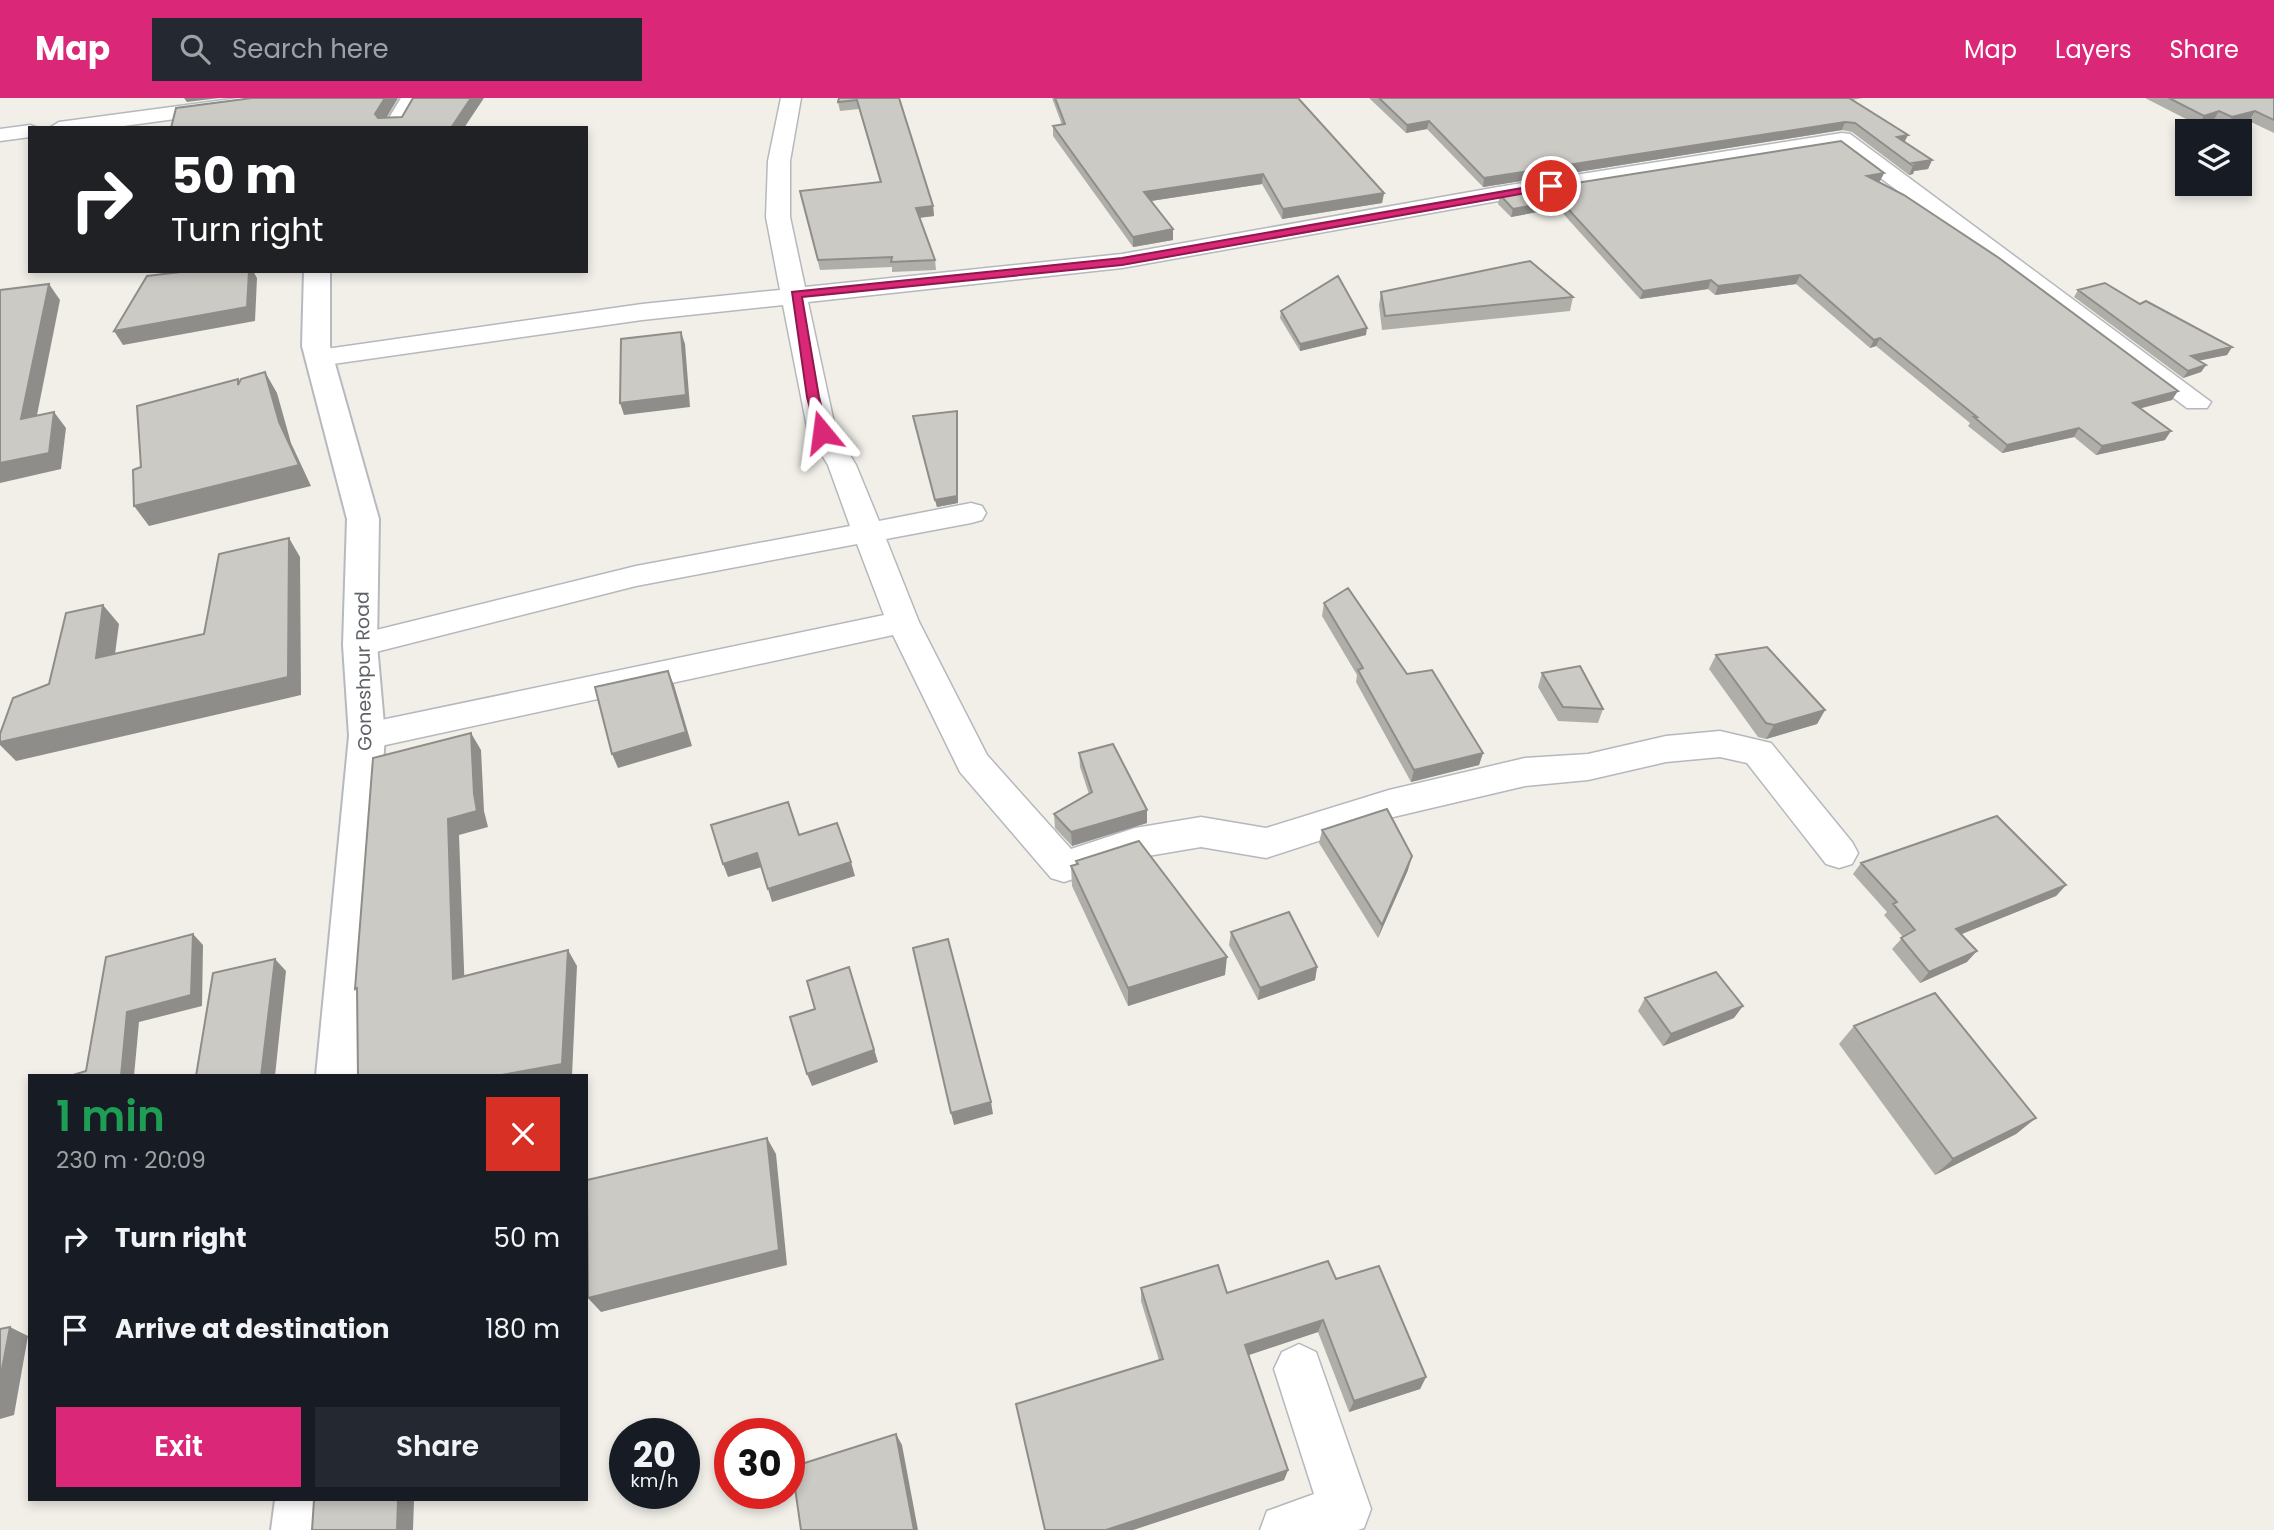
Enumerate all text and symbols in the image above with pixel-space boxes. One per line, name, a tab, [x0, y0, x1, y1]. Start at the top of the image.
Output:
search box	[152, 18, 642, 81]
text: Map	[35, 25, 110, 72]
icon: search	[176, 30, 214, 68]
text: Search here	[232, 31, 389, 67]
text: Map	[1964, 33, 2017, 66]
text: Layers	[2055, 33, 2131, 66]
text: Share	[2169, 33, 2239, 66]
map controls	[2175, 119, 2252, 196]
button: layers	[2175, 119, 2252, 196]
text: 50 m	[171, 142, 297, 210]
icon: right	[56, 154, 147, 245]
pin	[1521, 156, 1581, 216]
icon: arrive	[1532, 167, 1570, 205]
text: Turn right	[171, 207, 323, 252]
position arrow	[785, 395, 859, 469]
street label: Goneshpur Road	[349, 591, 378, 751]
text: 1 min	[56, 1087, 165, 1146]
button: close	[486, 1097, 560, 1171]
text: 230 m · 20:09	[56, 1144, 206, 1176]
icon: right	[56, 1220, 94, 1258]
text: Turn right	[115, 1220, 247, 1256]
text: 50 m	[494, 1220, 560, 1256]
icon: arrive	[56, 1311, 94, 1349]
text: Arrive at destination	[115, 1311, 390, 1347]
text: 180 m	[485, 1311, 560, 1347]
button: Exit	[56, 1407, 301, 1487]
button: Share	[315, 1407, 560, 1487]
speed limit sign: 30	[714, 1418, 805, 1509]
text: 20	[633, 1430, 676, 1479]
text: km/h	[631, 1468, 678, 1493]

